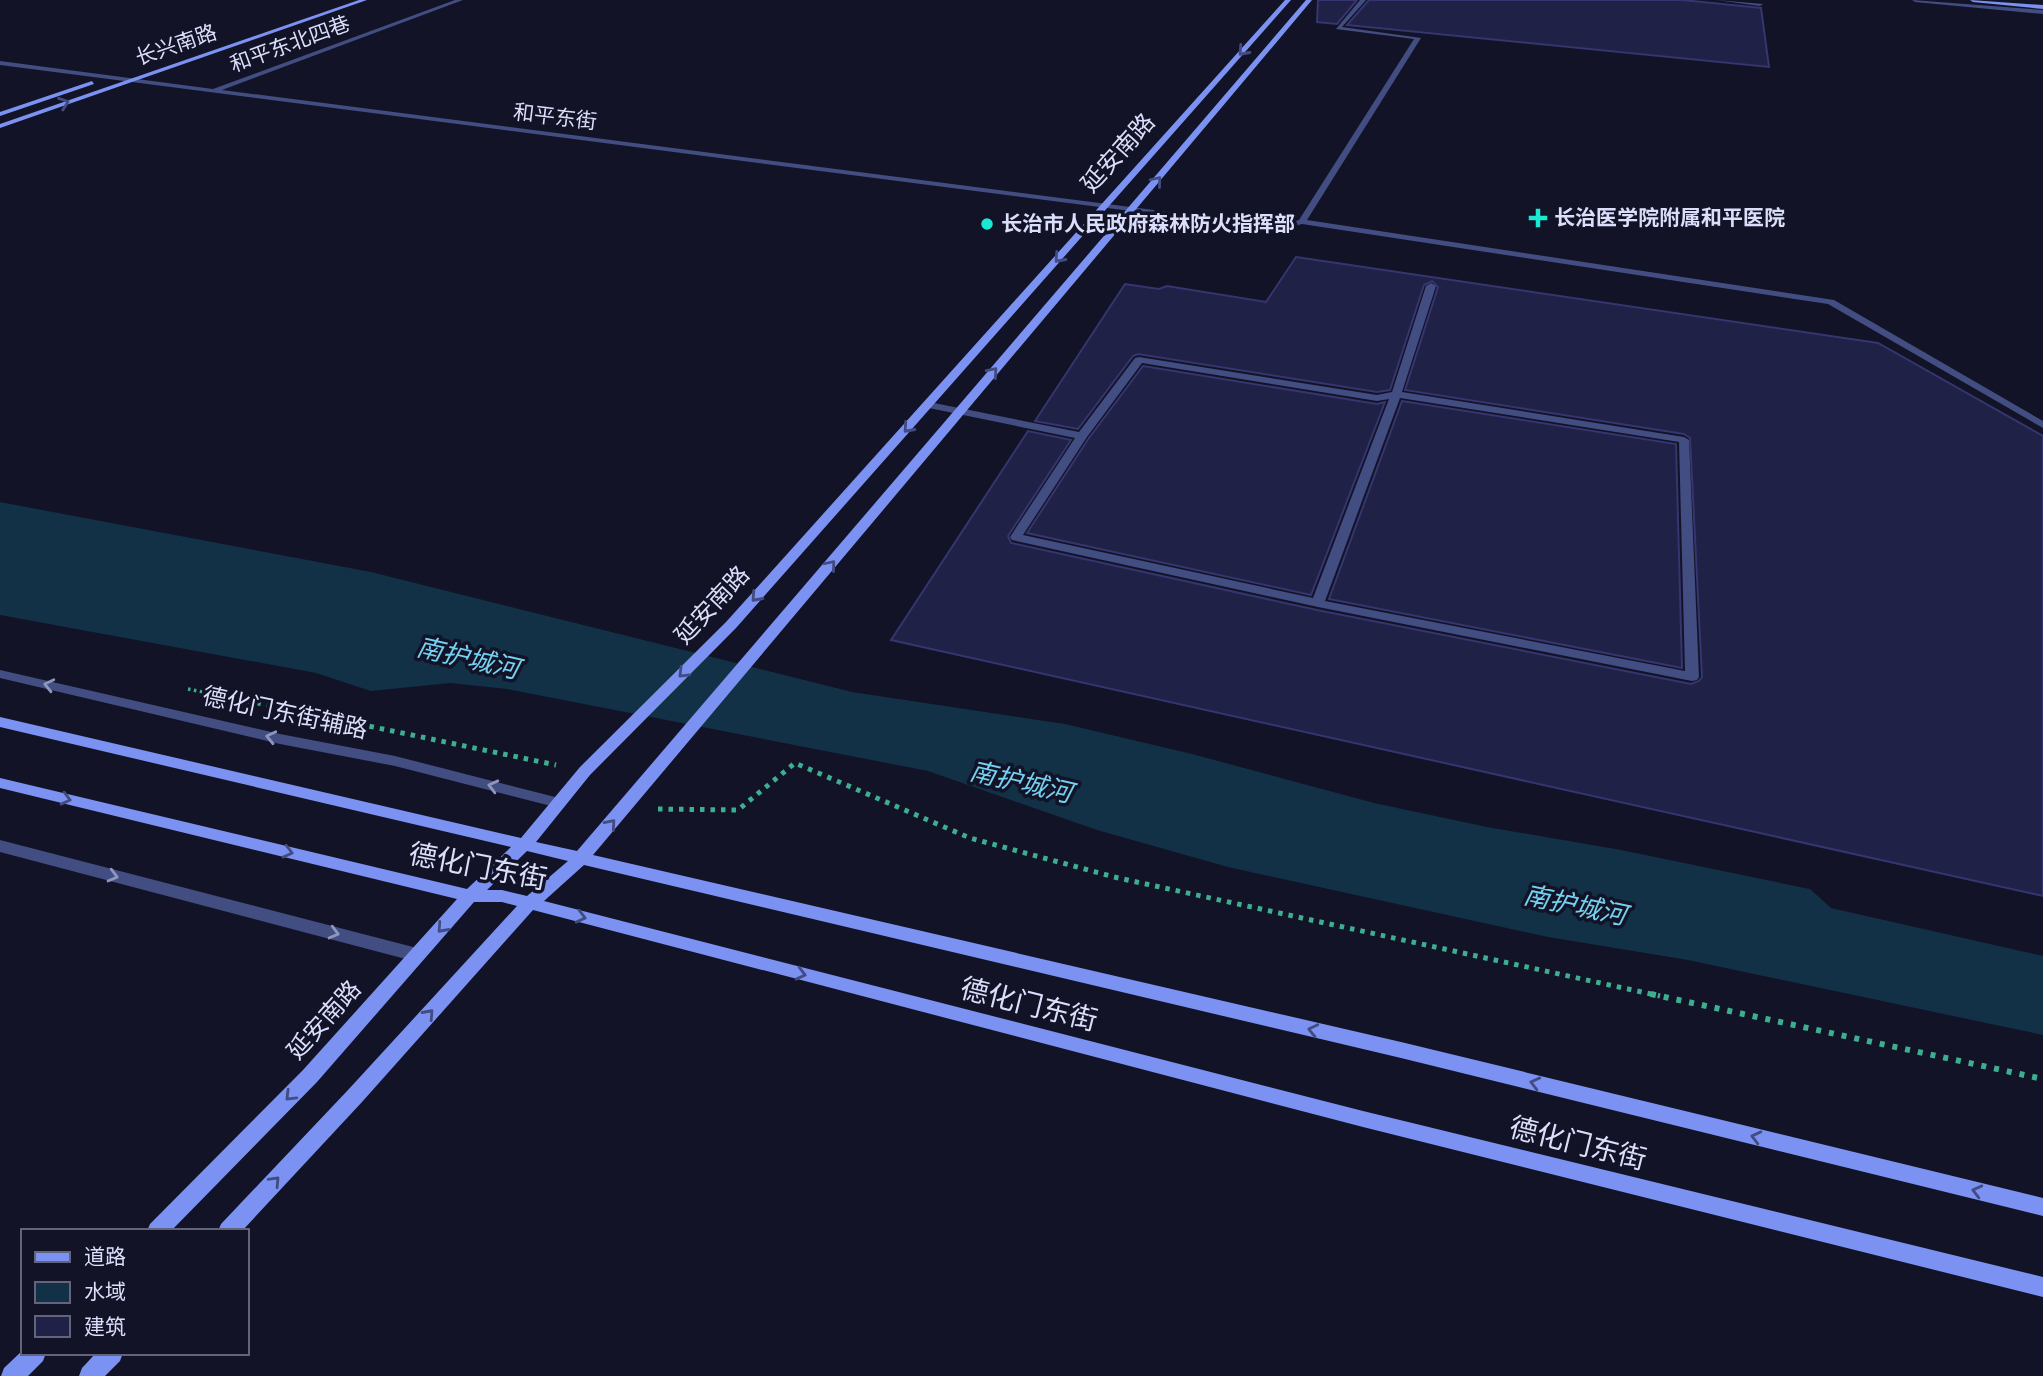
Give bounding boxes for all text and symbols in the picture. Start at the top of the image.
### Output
street label: 和平东北四巷 [226,8,354,78]
street label: 长兴南路 [131,17,220,71]
one-way arrow [1239,43,1251,56]
one-way arrow [58,97,70,111]
street label: 和平东街 [512,97,599,135]
street label: 延安南路 [1073,105,1161,199]
one-way arrow [1149,176,1161,189]
place label: 长治医学院附属和平医院 [1554,203,1785,231]
marker: 长治医学院附属和平医院 [1528,208,1548,228]
place label: 长治市人民政府森林防火指挥部 [1001,209,1295,237]
marker: 长治市人民政府森林防火指挥部 [979,216,995,232]
one-way arrow [1055,250,1067,263]
one-way arrow [985,368,997,381]
one-way arrow [904,420,916,433]
street label: 延安南路 [666,558,756,650]
one-way arrow [823,561,836,573]
one-way arrow [752,589,764,602]
water label: 南护城河 [414,628,528,687]
one-way arrow [678,665,691,678]
street label: 德化门东街辅路 [200,678,371,745]
one-way arrow [43,679,55,694]
one-way arrow [265,731,277,745]
water label: 南护城河 [967,752,1081,811]
one-way arrow [487,780,499,794]
one-way arrow [60,791,72,805]
one-way arrow [603,819,615,832]
street label: 德化门东街 [406,833,551,897]
one-way arrow [281,844,293,858]
one-way arrow [107,868,119,882]
water label: 南护城河 [1521,876,1635,933]
one-way arrow [575,909,587,923]
one-way arrow [438,919,450,932]
one-way arrow [327,925,339,939]
one-way arrow [795,966,807,980]
street label: 德化门东街 [957,968,1102,1038]
street label: 延安南路 [279,972,367,1066]
one-way arrow [421,1009,433,1022]
one-way arrow [1307,1024,1319,1038]
one-way arrow [1529,1077,1541,1091]
one-way arrow [285,1088,298,1101]
street label: 德化门东街 [1506,1107,1651,1177]
one-way arrow [1750,1131,1762,1145]
one-way arrow [266,1176,279,1189]
one-way arrow [1971,1185,1983,1199]
legend [21,1229,248,1355]
text: 道路 [84,1242,126,1270]
text: 水域 [84,1277,126,1305]
text: 建筑 [84,1312,126,1340]

